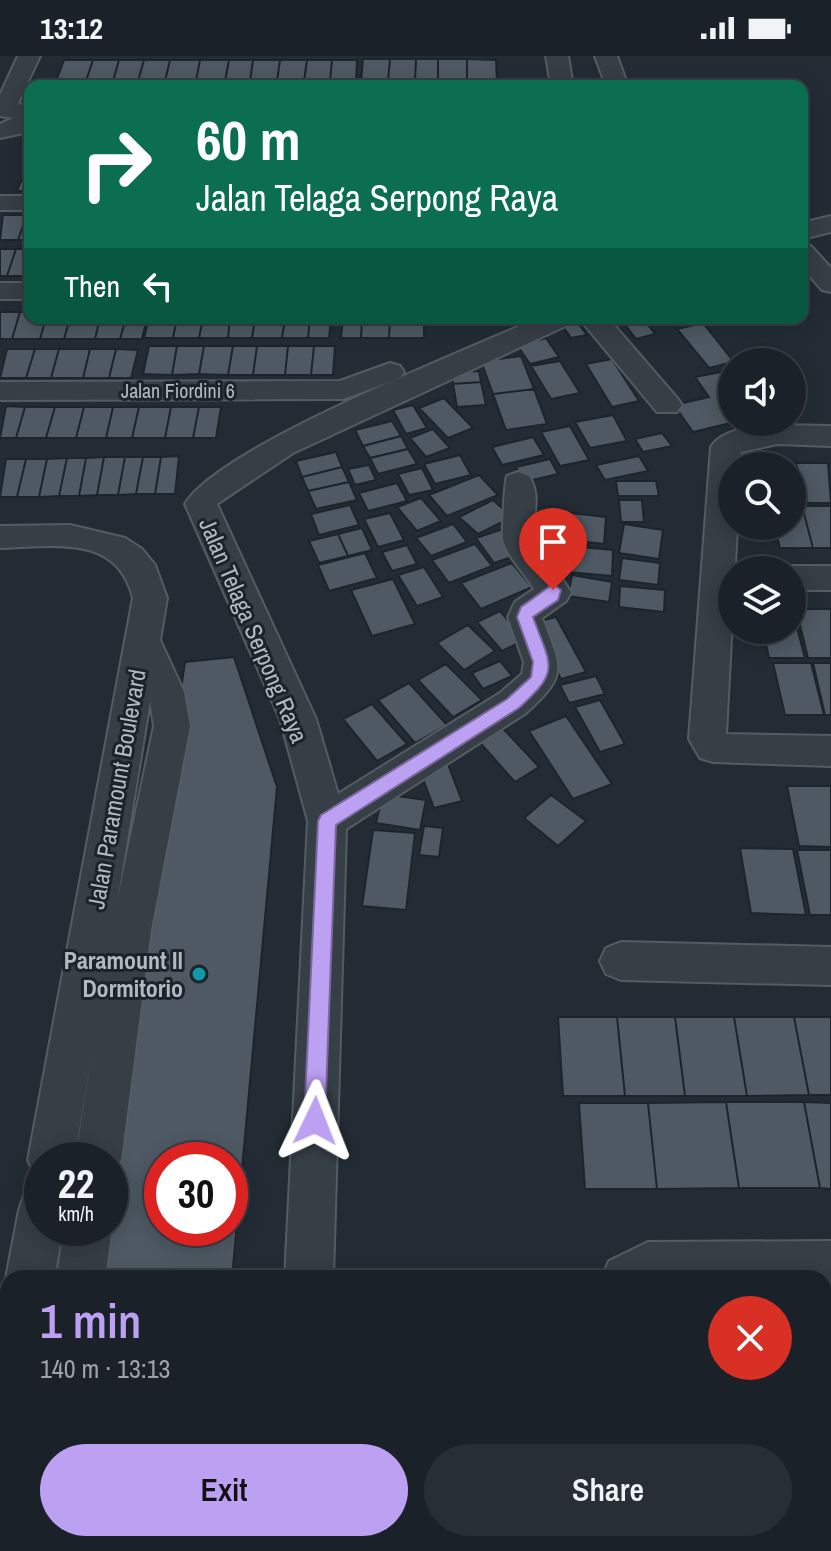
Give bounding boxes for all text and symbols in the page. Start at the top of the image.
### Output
text: 13:12 [40,8,103,48]
text: 60 m [196,102,301,177]
icon: right [64,112,168,216]
text: Jalan Telaga Serpong Raya [196,174,558,222]
icon: left [136,264,180,308]
text: Then [64,266,120,306]
map controls [718,348,806,644]
button: sound [718,348,806,436]
street label: Jalan Fiordini 6 [121,377,235,404]
button: search [718,452,806,540]
pin [519,508,587,590]
street label: Jalan Telaga Serpong Raya [192,513,316,747]
icon: arrive [531,520,575,564]
button: layers [718,556,806,644]
street label: Jalan Paramount Boulevard [79,667,153,911]
place label: Paramount Il Dormitorio [64,944,183,1004]
marker: Paramount Il Dormitorio [190,965,208,983]
position arrow [273,1079,357,1163]
speed limit sign: 30 [144,1142,248,1246]
text: 22 [58,1157,94,1210]
text: km/h [58,1200,94,1227]
text: 1 min [40,1288,141,1353]
button: close [708,1296,792,1380]
text: 140 m · 13:13 [40,1351,170,1386]
button: Exit [40,1444,408,1536]
button: Share [424,1444,792,1536]

